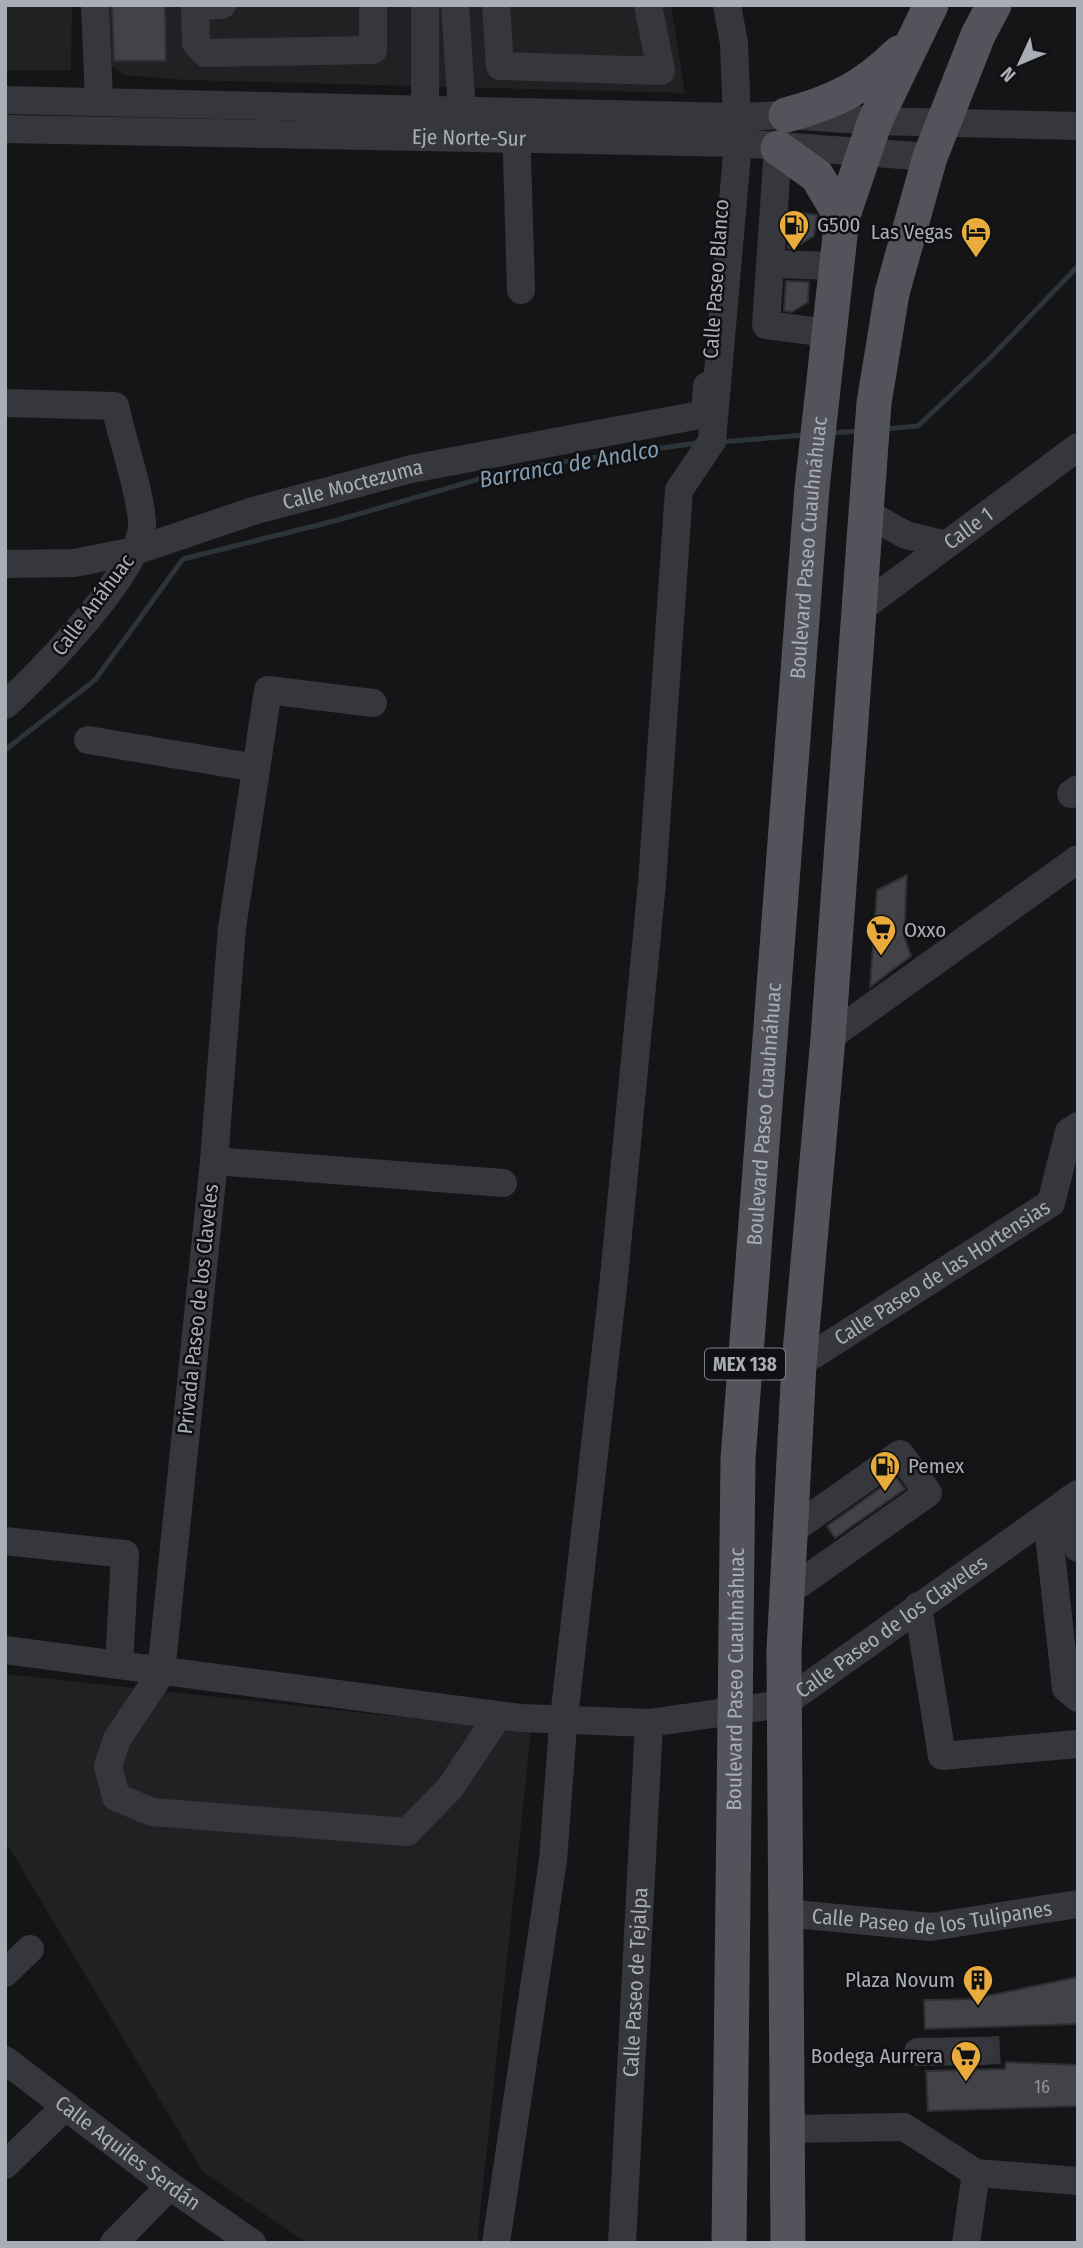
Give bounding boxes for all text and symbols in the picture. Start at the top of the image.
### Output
north arrow [985,28,1055,98]
text: N [996,62,1020,87]
street label: Eje Norte-Sur [412,124,527,152]
street label: Calle Paseo Blanco [697,198,735,360]
fuel station icon: G500 [777,208,811,252]
place label: G500 [817,212,861,238]
hotel icon: Las Vegas [959,215,993,259]
place label: Las Vegas [871,219,953,245]
street label: Boulevard Paseo Cuauhnáhuac [784,415,833,680]
water label: Barranca de Analco [477,434,661,494]
street label: Calle Moctezuma [280,454,425,516]
street label: Calle 1 [938,502,998,555]
street label: Calle Anáhuac [46,549,140,661]
supermarket icon: Oxxo [864,913,898,957]
place label: Oxxo [904,917,946,943]
street label: Boulevard Paseo Cuauhnáhuac [741,982,787,1246]
street label: Privada Paseo de los Claveles [172,1183,224,1435]
street label: Calle Paseo de las Hortensias [830,1194,1055,1351]
road number: MEX 138 [705,1348,785,1380]
fuel station icon: Pemex [868,1449,902,1493]
place label: Pemex [908,1453,965,1479]
street label: Boulevard Paseo Cuauhnáhuac [721,1547,750,1811]
street label: Calle Paseo de los Claveles [790,1550,993,1704]
street label: Calle Paseo de Tejalpa [618,1887,653,2078]
street label: Calle Paseo de los Tulipanes [811,1895,1054,1940]
building icon: Plaza Novum [961,1963,995,2007]
place label: Plaza Novum [845,1967,955,1993]
supermarket icon: Bodega Aurrera [949,2039,983,2083]
place label: Bodega Aurrera [811,2043,943,2069]
house number: 16 [1034,2076,1050,2098]
street label: Calle Aquiles Serdán [50,2090,205,2216]

